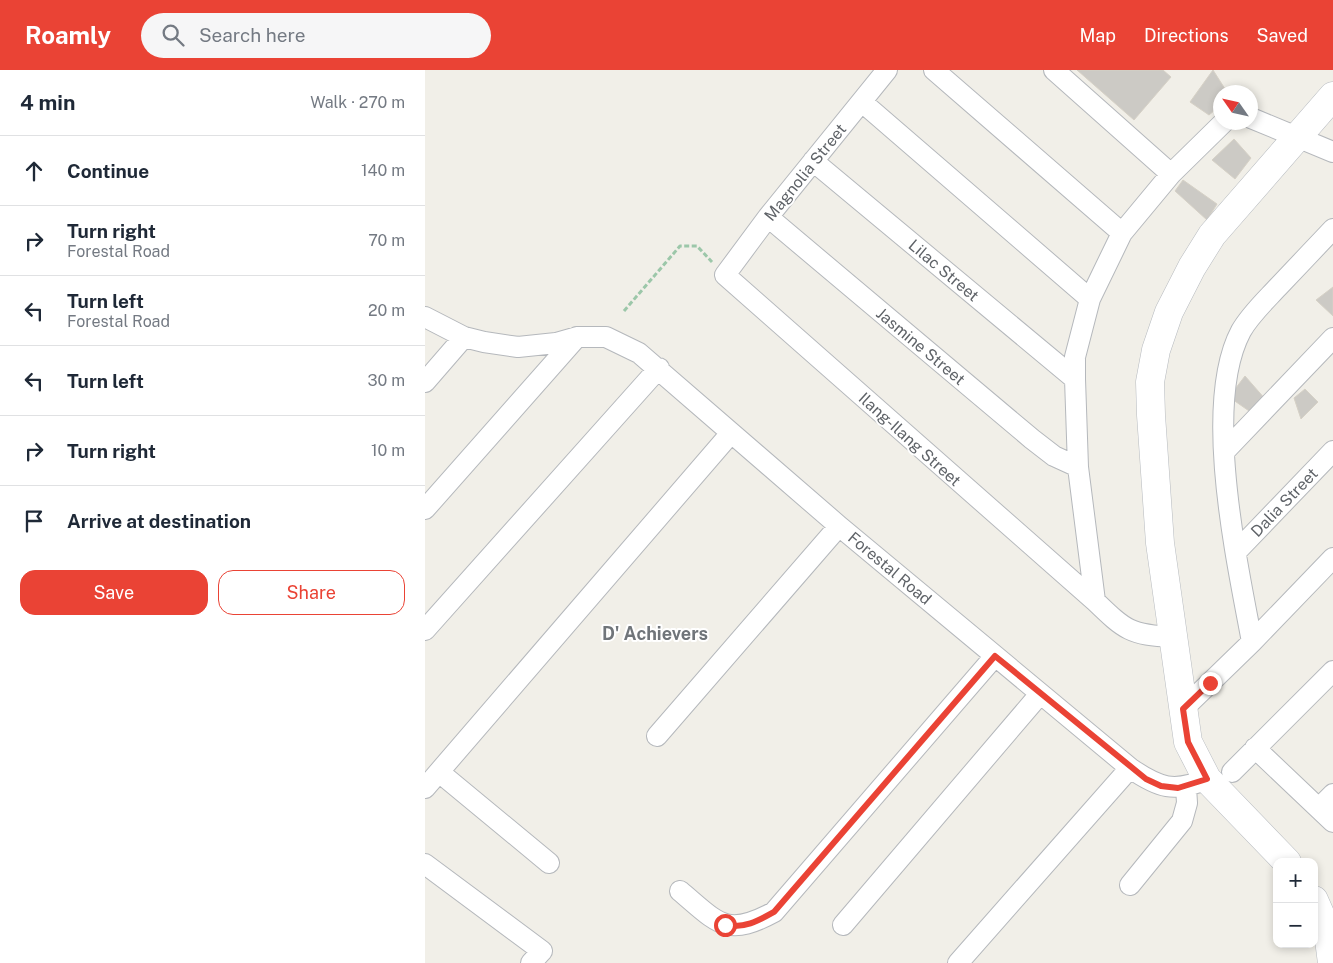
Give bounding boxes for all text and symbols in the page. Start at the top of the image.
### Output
search box [141,13,491,58]
text: Roamly [25,21,111,49]
icon: search [159,21,187,49]
text: Search here [199,24,306,46]
text: Map [1079,25,1116,46]
text: Directions [1144,25,1229,46]
text: Saved [1257,25,1308,46]
north arrow [1213,85,1258,130]
text: 4 min [20,90,75,115]
text: Walk · 270 m [310,93,405,112]
street label: Magnolia Street [760,120,850,225]
icon: ahead [20,157,48,185]
text: Continue [67,160,149,182]
text: 140 m [361,161,405,180]
text: Turn right [67,220,156,242]
icon: right [20,227,48,255]
text: 70 m [368,231,405,250]
street label: Lilac Street [905,235,983,305]
text: Forestal Road [67,242,170,261]
text: Turn left [67,290,144,312]
icon: left [20,297,48,325]
text: 20 m [368,301,405,320]
street label: Jasmine Street [873,304,969,389]
text: Forestal Road [67,312,170,331]
icon: left [20,367,48,395]
text: Turn left [67,370,144,392]
text: 30 m [368,371,405,390]
street label: Ilang-Ilang Street [855,389,965,490]
icon: right [20,437,48,465]
text: Turn right [67,440,156,462]
text: 10 m [371,441,405,460]
street label: Dalia Street [1247,464,1322,541]
icon: arrive [20,507,48,535]
text: Arrive at destination [67,510,251,532]
street label: Forestal Road [844,528,935,609]
button: Save [20,570,208,615]
button: Share [218,570,405,615]
district label: D' Achievers [602,623,708,644]
route end [1199,672,1222,695]
map controls [1273,858,1318,948]
button: + [1273,858,1318,903]
button: − [1273,903,1318,948]
route start [714,914,737,937]

